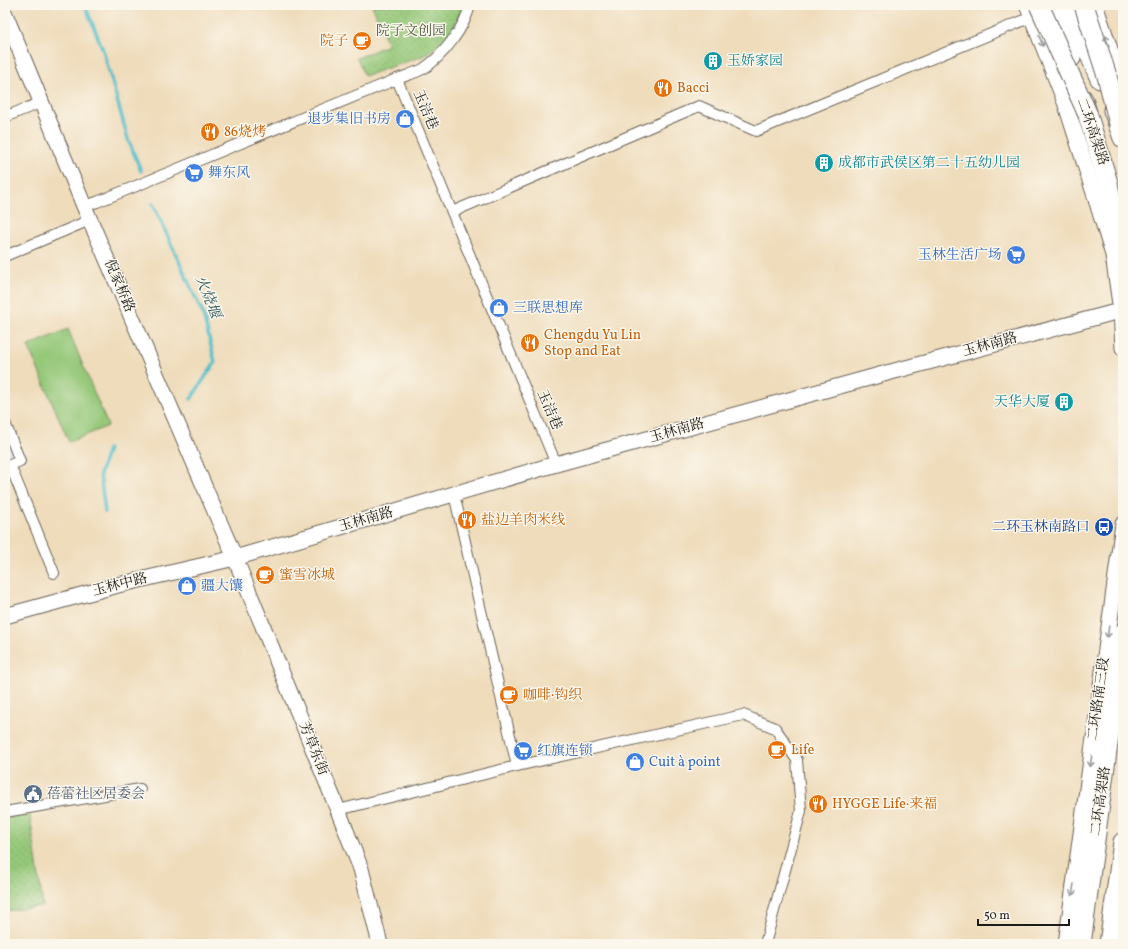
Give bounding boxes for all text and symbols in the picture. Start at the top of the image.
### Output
park label: 院子文创园 [376,22,446,41]
cafe icon: 院子 [351,30,373,52]
place label: 院子 [320,32,348,51]
one-way arrow [1038,35,1046,47]
one-way arrow [1103,35,1111,47]
building icon: 玉娇家园 [702,50,724,72]
place label: 玉娇家园 [727,52,783,71]
restaurant icon: Bacci [652,77,674,99]
place label: Bacci [677,79,709,98]
street label: 玉洁巷 [408,87,442,133]
street label: 二环高架路 [1072,96,1112,168]
shop icon: 退步集旧书房 [394,108,416,130]
place label: 退步集旧书房 [307,110,391,129]
restaurant icon: 86烧烤 [199,121,221,143]
place label: 86烧烤 [224,123,266,142]
building icon: 成都市武侯区第二十五幼儿园 [813,152,835,174]
place label: 成都市武侯区第二十五幼儿园 [838,154,1020,173]
supermarket icon: 舞东风 [183,162,205,184]
place label: 舞东风 [208,164,250,183]
supermarket icon: 玉林生活广场 [1005,244,1027,266]
place label: 玉林生活广场 [918,246,1002,265]
street label: 倪家桥路 [99,257,139,315]
water label: 火烧堰 [189,272,226,325]
shop icon: 三联思想库 [488,297,510,319]
place label: 三联思想库 [513,299,583,318]
place label: Chengdu Yu Lin Stop and Eat [544,326,641,361]
street label: 玉林南路 [960,329,1020,361]
restaurant icon: Chengdu Yu Lin Stop and Eat [519,332,541,354]
street label: 玉洁巷 [532,387,566,433]
building icon: 天华大厦 [1053,391,1075,413]
place label: 天华大厦 [994,393,1050,412]
street label: 玉林南路 [647,414,707,448]
street label: 玉林南路 [336,503,396,537]
restaurant icon: 盐边羊肉米线 [456,509,478,531]
place label: 盐边羊肉米线 [481,511,565,530]
bus stop icon: 二环玉林南路口 [1093,516,1115,538]
place label: 二环玉林南路口 [992,518,1090,537]
cafe icon: 蜜雪冰城 [254,564,276,586]
place label: 蜜雪冰城 [279,566,335,585]
street label: 玉林中路 [91,569,149,601]
shop icon: 疆大馕 [176,575,198,597]
place label: 疆大馕 [201,577,243,596]
one-way arrow [1104,625,1112,638]
street label: 二环路南三段 [1084,656,1114,742]
cafe icon: 咖啡·钩织 [498,684,520,706]
place label: 咖啡·钩织 [523,686,582,705]
street label: 芳草东街 [294,719,332,779]
cafe icon: Life [766,739,788,761]
supermarket icon: 红旗连锁 [512,740,534,762]
place label: Life [791,741,815,760]
place label: 红旗连锁 [537,742,593,761]
shop icon: Cuit à point [624,751,646,773]
place label: Cuit à point [649,753,721,772]
one-way arrow [1087,754,1095,767]
street label: 二环高架路 [1087,765,1115,837]
public building icon: 蓓蕾社区居委会 [22,783,44,805]
place label: 蓓蕾社区居委会 [47,785,145,804]
restaurant icon: HYGGE Life·来福 [807,793,829,815]
place label: HYGGE Life·来福 [832,795,937,814]
one-way arrow [1069,883,1077,896]
scale bar [978,901,1069,927]
text: 50 m [984,908,1010,924]

